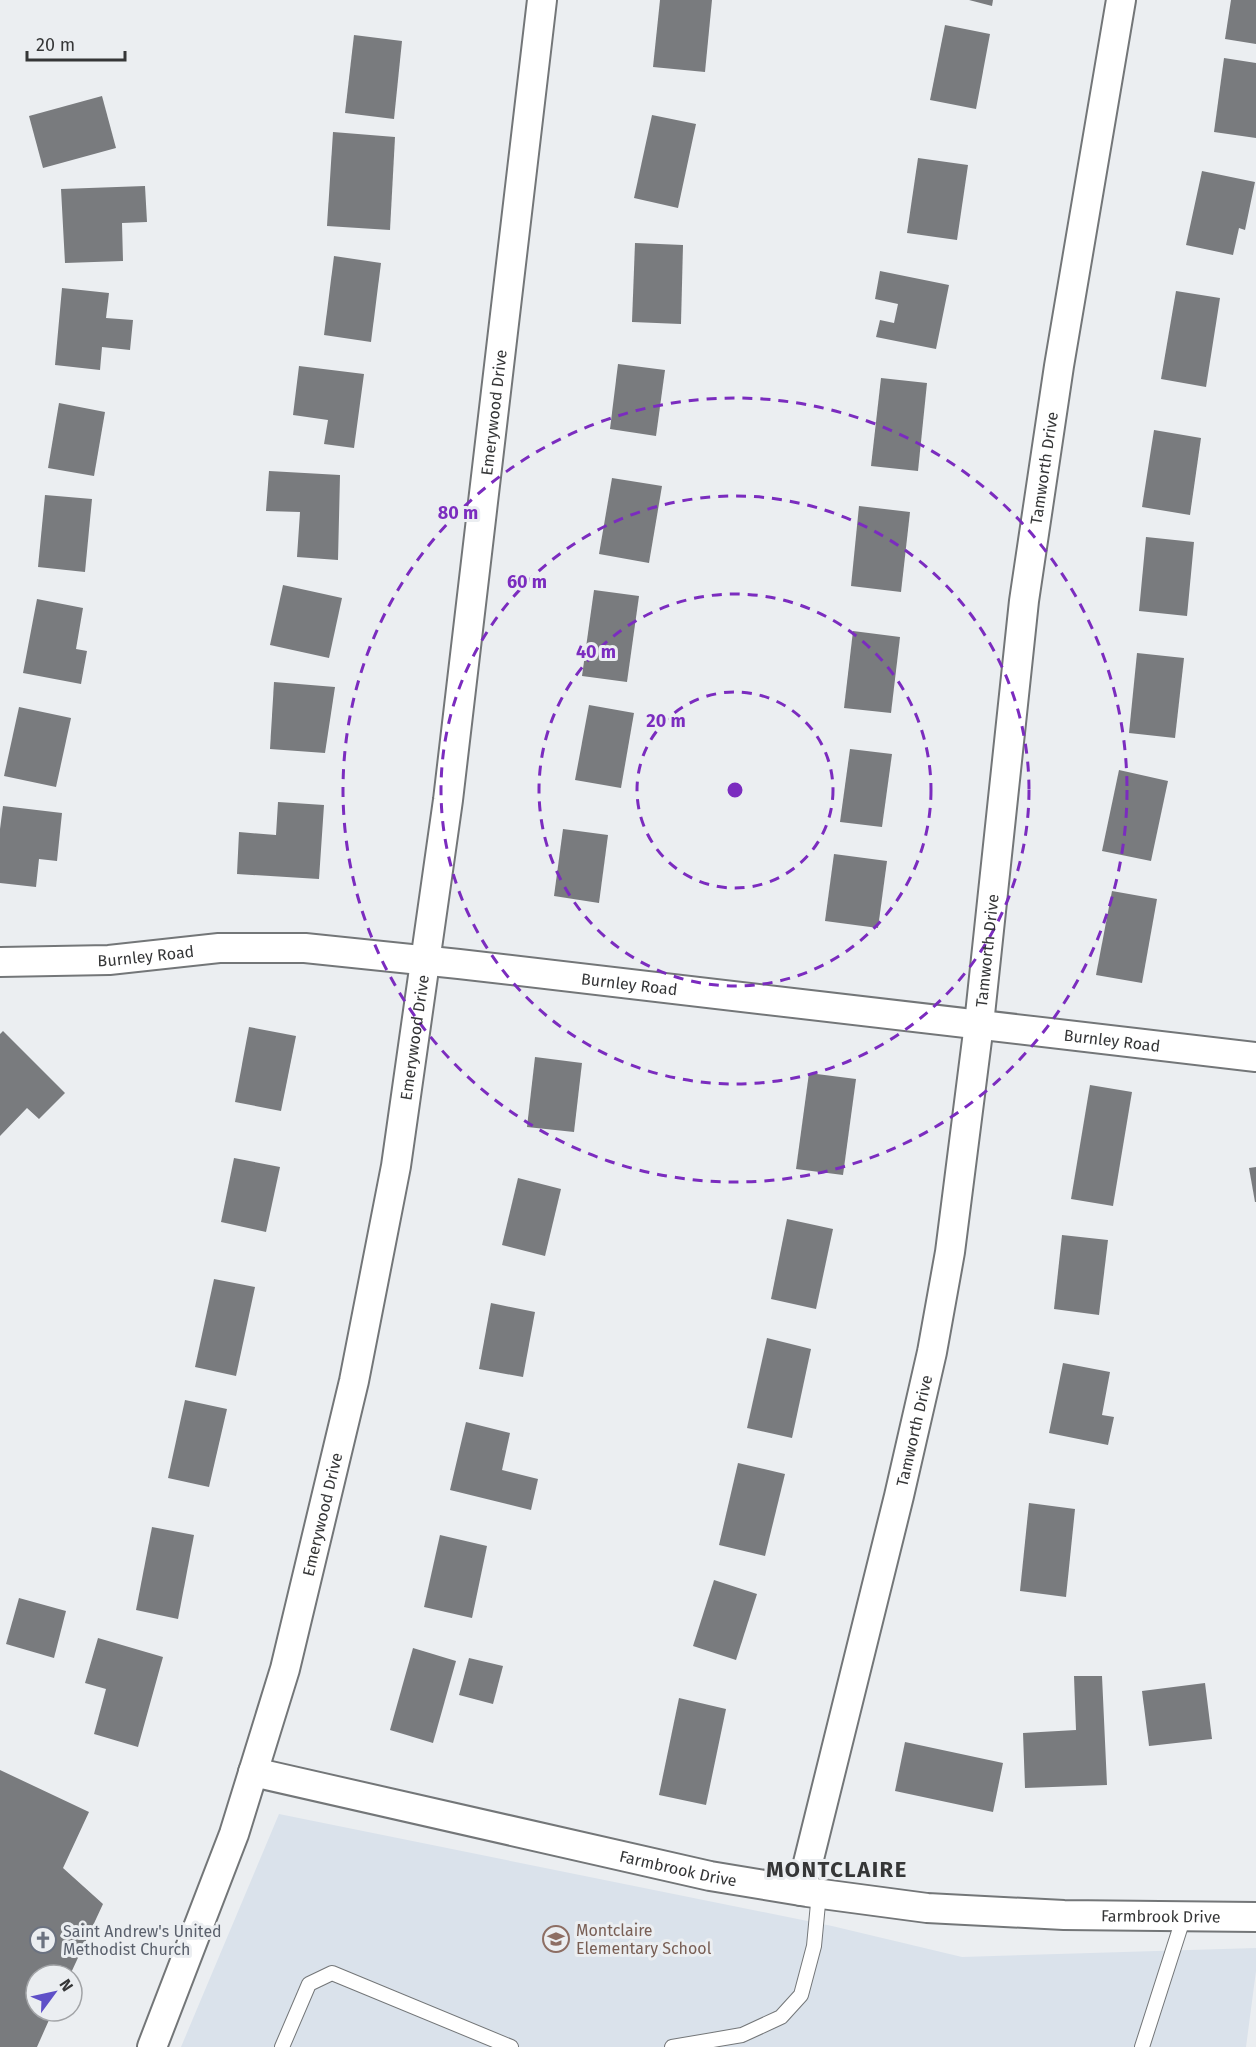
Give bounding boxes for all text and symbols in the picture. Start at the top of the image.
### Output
scale bar [27,24,124,62]
text: 20 m [36,34,75,56]
street label: Emerywood Drive [477,349,510,476]
street label: Tamworth Drive [1026,410,1062,526]
text: 80 m [438,502,478,524]
text: 60 m [507,571,547,593]
text: 40 m [576,641,616,663]
text: 20 m [646,710,686,732]
centre of rings [725,780,745,800]
street label: Tamworth Drive [971,893,1002,1008]
street label: Burnley Road [97,941,195,970]
street label: Burnley Road [580,969,679,999]
street label: Emerywood Drive [396,973,433,1101]
street label: Burnley Road [1063,1025,1161,1055]
street label: Tamworth Drive [892,1373,936,1488]
street label: Emerywood Drive [298,1451,346,1578]
street label: Farmbrook Drive [618,1846,738,1890]
district label: MONTCLAIRE [766,1856,908,1883]
street label: Farmbrook Drive [1101,1906,1221,1926]
place label: Montclaire Elementary School [576,1921,712,1958]
place label: Saint Andrew's United Methodist Church [63,1922,222,1959]
school or university icon: Montclaire Elementary School [541,1924,571,1954]
church icon: Saint Andrew's United Methodist Church [28,1925,58,1955]
north arrow [24,1963,84,2023]
text: N [55,1975,77,1995]

